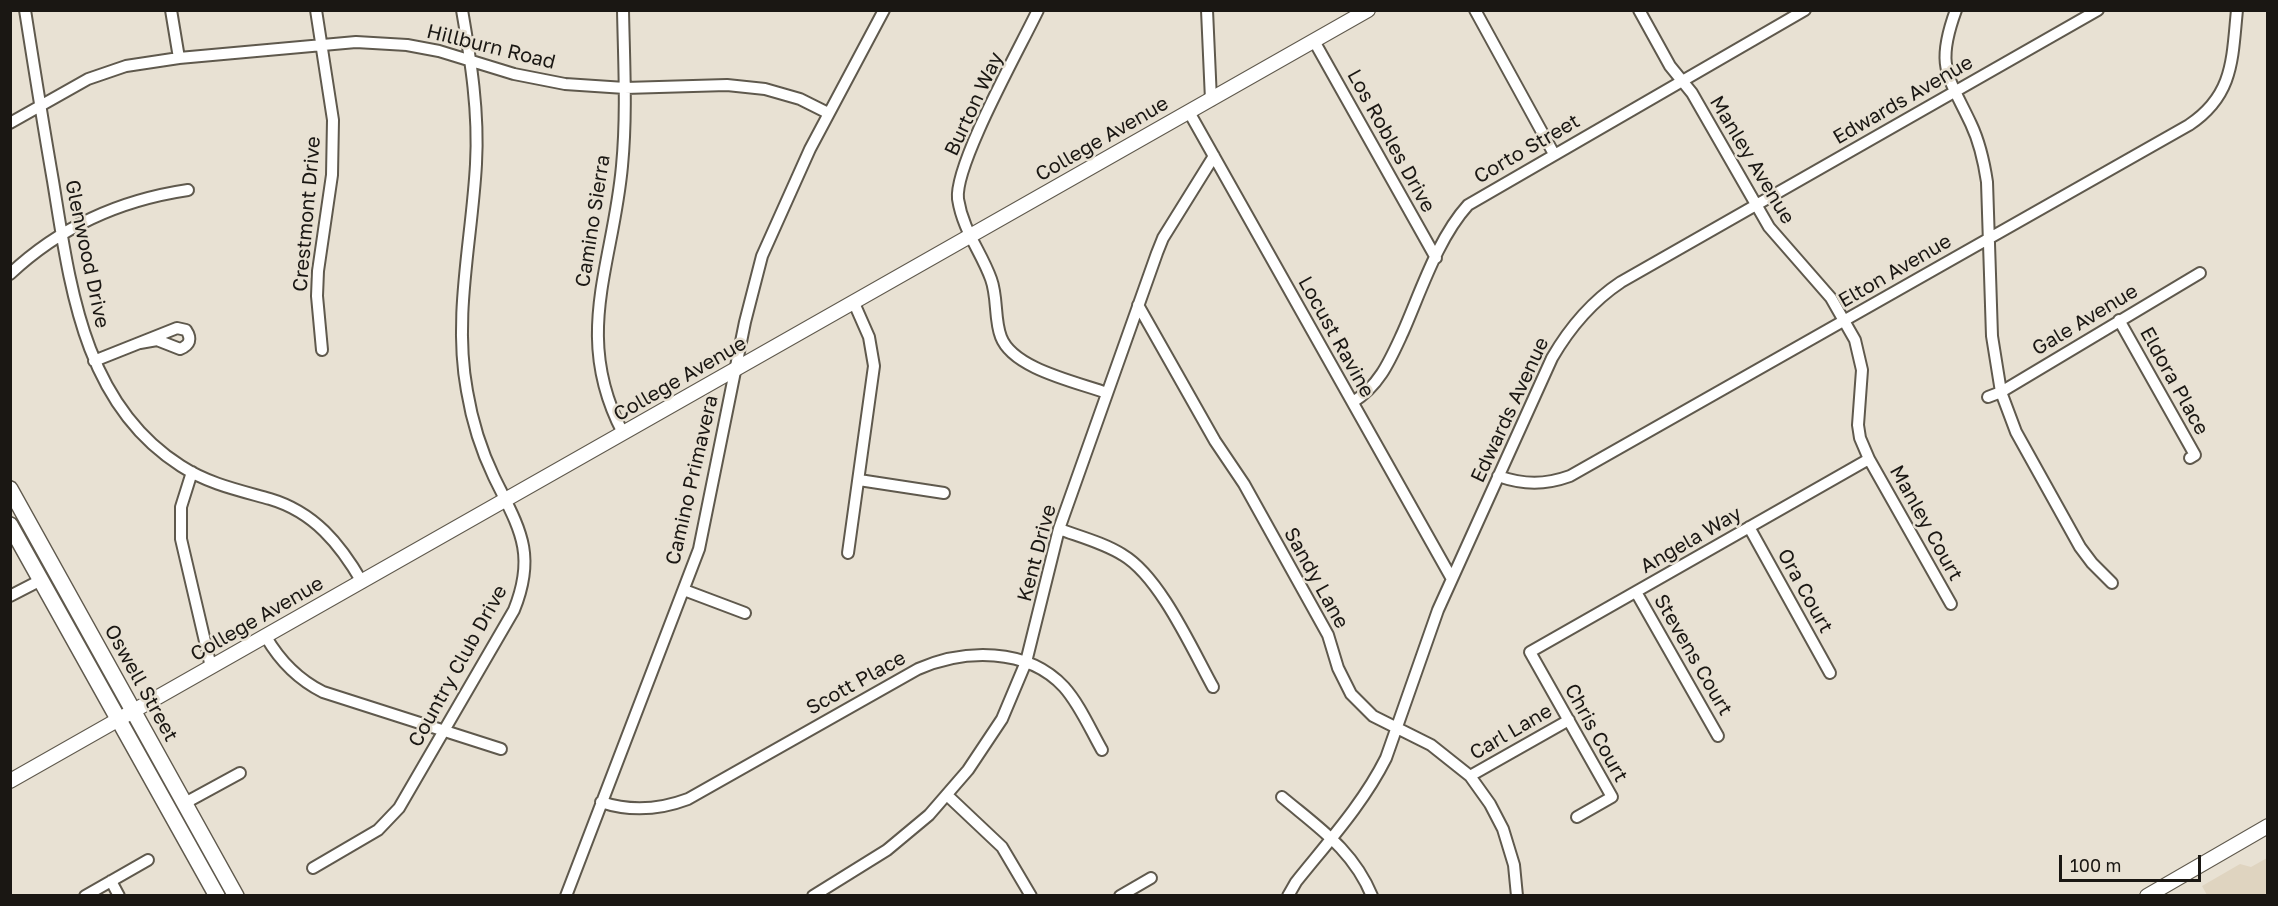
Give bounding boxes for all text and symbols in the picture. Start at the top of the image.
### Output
street label: Hillburn Road [424,19,558,75]
street label: Burton Way [940,48,1008,160]
street label: Edwards Avenue [1829,50,1977,150]
street label: Los Robles Drive [1342,65,1440,217]
street label: College Avenue [1031,91,1173,187]
street label: Manley Avenue [1704,92,1800,228]
street label: Corto Street [1470,109,1584,189]
street label: Crestmont Drive [288,135,326,293]
street label: Camino Sierra [571,153,615,289]
street label: Glenwood Drive [60,178,114,330]
street label: Elton Avenue [1834,229,1956,313]
street label: Locust Ravine [1293,272,1379,402]
street label: Gale Avenue [2028,279,2142,361]
street label: Eldora Place [2134,323,2214,439]
street label: College Avenue [609,331,751,427]
street label: Edwards Avenue [1466,334,1554,486]
street label: Camino Primavera [661,393,723,567]
street label: Manley Court [1884,461,1968,585]
street label: Angela Way [1636,501,1746,579]
street label: Kent Drive [1013,502,1061,604]
street label: Sandy Lane [1278,523,1354,633]
street label: Ora Court [1772,545,1838,637]
street label: College Avenue [186,571,328,667]
street label: Country Club Drive [404,581,512,751]
street label: Stevens Court [1649,590,1737,720]
street label: Oswell Street [99,620,183,746]
street label: Scott Place [802,646,910,720]
street label: Chris Court [1559,680,1633,786]
street label: Carl Lane [1466,699,1556,765]
scale bar [2062,843,2204,881]
text: 100 m [2070,854,2121,876]

